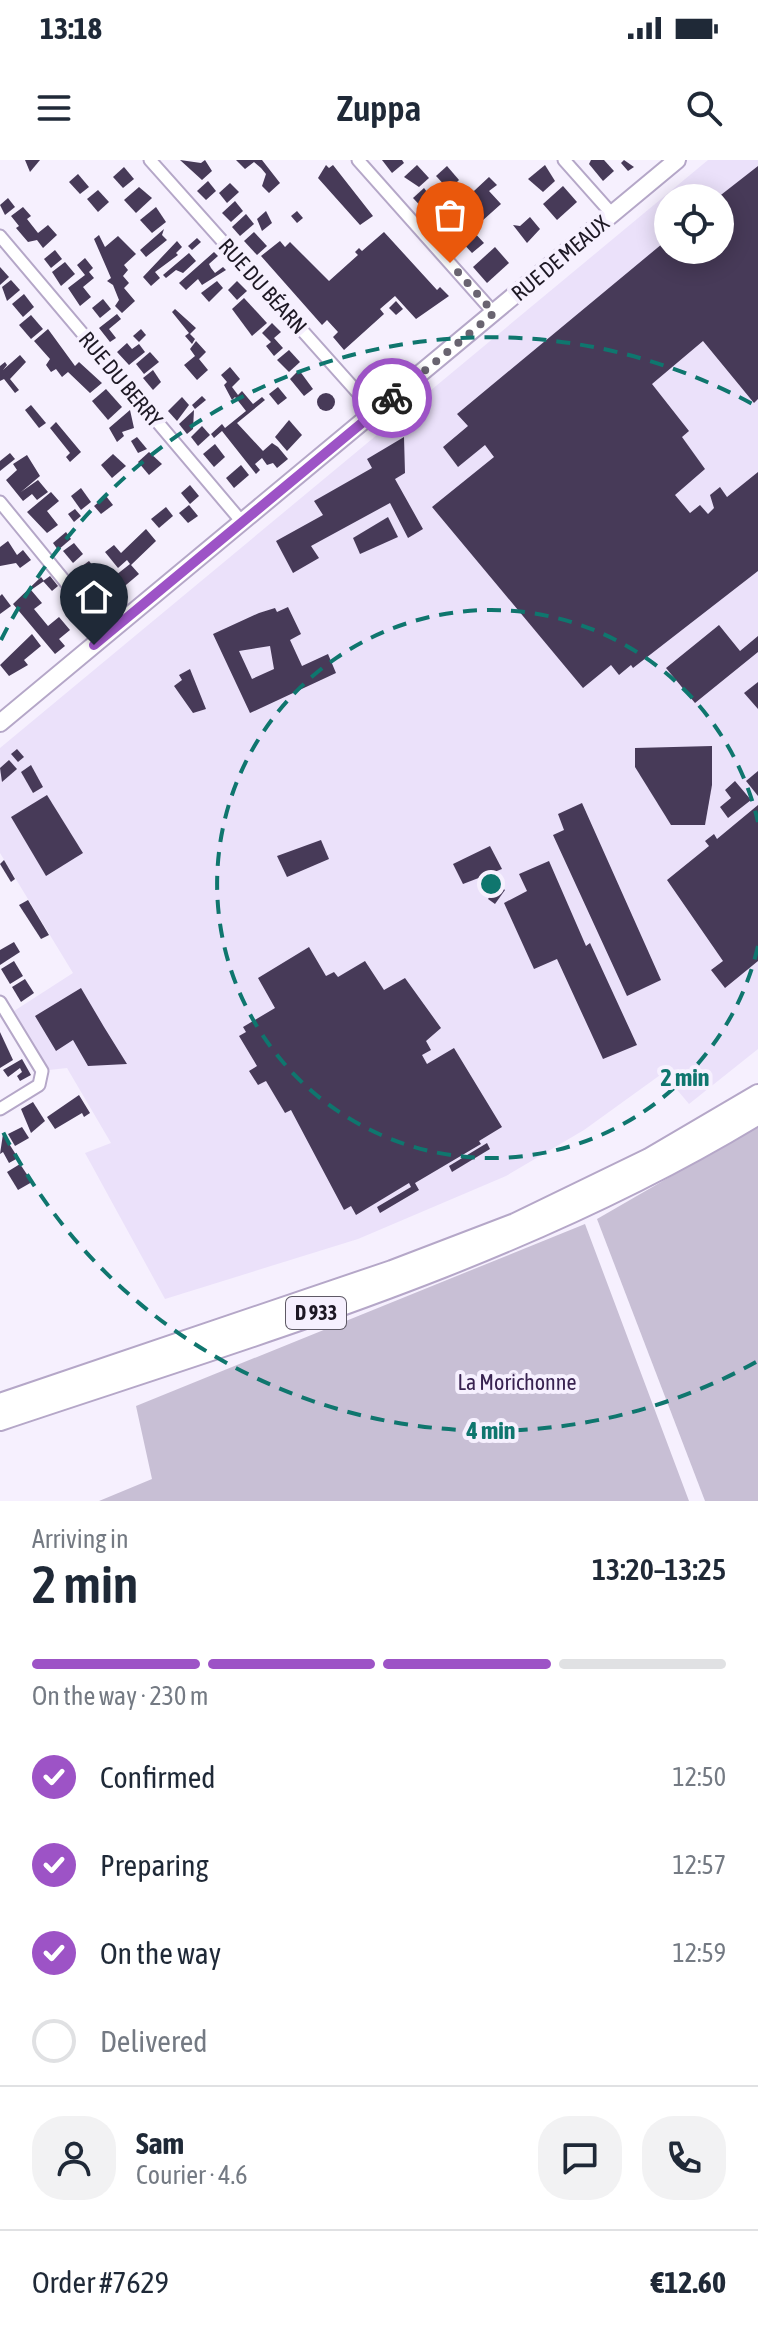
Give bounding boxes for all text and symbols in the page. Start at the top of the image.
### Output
text: 13:18 [40,11,102,45]
icon: menu [32,86,76,130]
icon: search [682,86,726,130]
text: Zuppa [337,87,421,129]
pin [416,181,484,263]
map controls [654,184,734,264]
button: locate [654,184,734,264]
icon: bag [428,193,472,237]
street label: RUE DE MEAUX [506,210,614,306]
street label: RUE DU BÉARN [213,233,313,339]
street label: RUE DU BERRY [74,326,168,432]
courier [352,358,432,438]
icon: bike [370,376,414,420]
pin [60,563,128,645]
icon: home [72,575,116,619]
centre of rings [477,870,505,898]
text: 2 min [660,1064,710,1091]
road number: D 933 [286,1297,346,1329]
park label: La Morichonne [458,1369,576,1395]
text: 4 min [465,1417,516,1444]
text: Arriving in [32,1524,129,1554]
text: 13:20–13:25 [592,1552,726,1586]
text: 2 min [32,1554,138,1614]
text: On the way · 230 m [32,1681,209,1711]
icon: check [32,1755,76,1799]
text: Confirmed [100,1760,215,1794]
text: 12:50 [672,1762,726,1792]
icon: check [32,1843,76,1887]
text: Preparing [100,1848,209,1882]
text: 12:57 [672,1850,726,1880]
icon: check [32,1931,76,1975]
text: On the way [100,1936,221,1970]
text: 12:59 [672,1938,726,1968]
text: Delivered [100,2024,208,2058]
button: person [32,2116,116,2200]
button: chat [538,2116,622,2200]
button: phone [642,2116,726,2200]
text: Sam [136,2126,184,2160]
text: Courier · 4.6 [136,2160,247,2190]
text: Order #7629 [32,2265,169,2299]
text: €12.60 [651,2265,726,2299]

